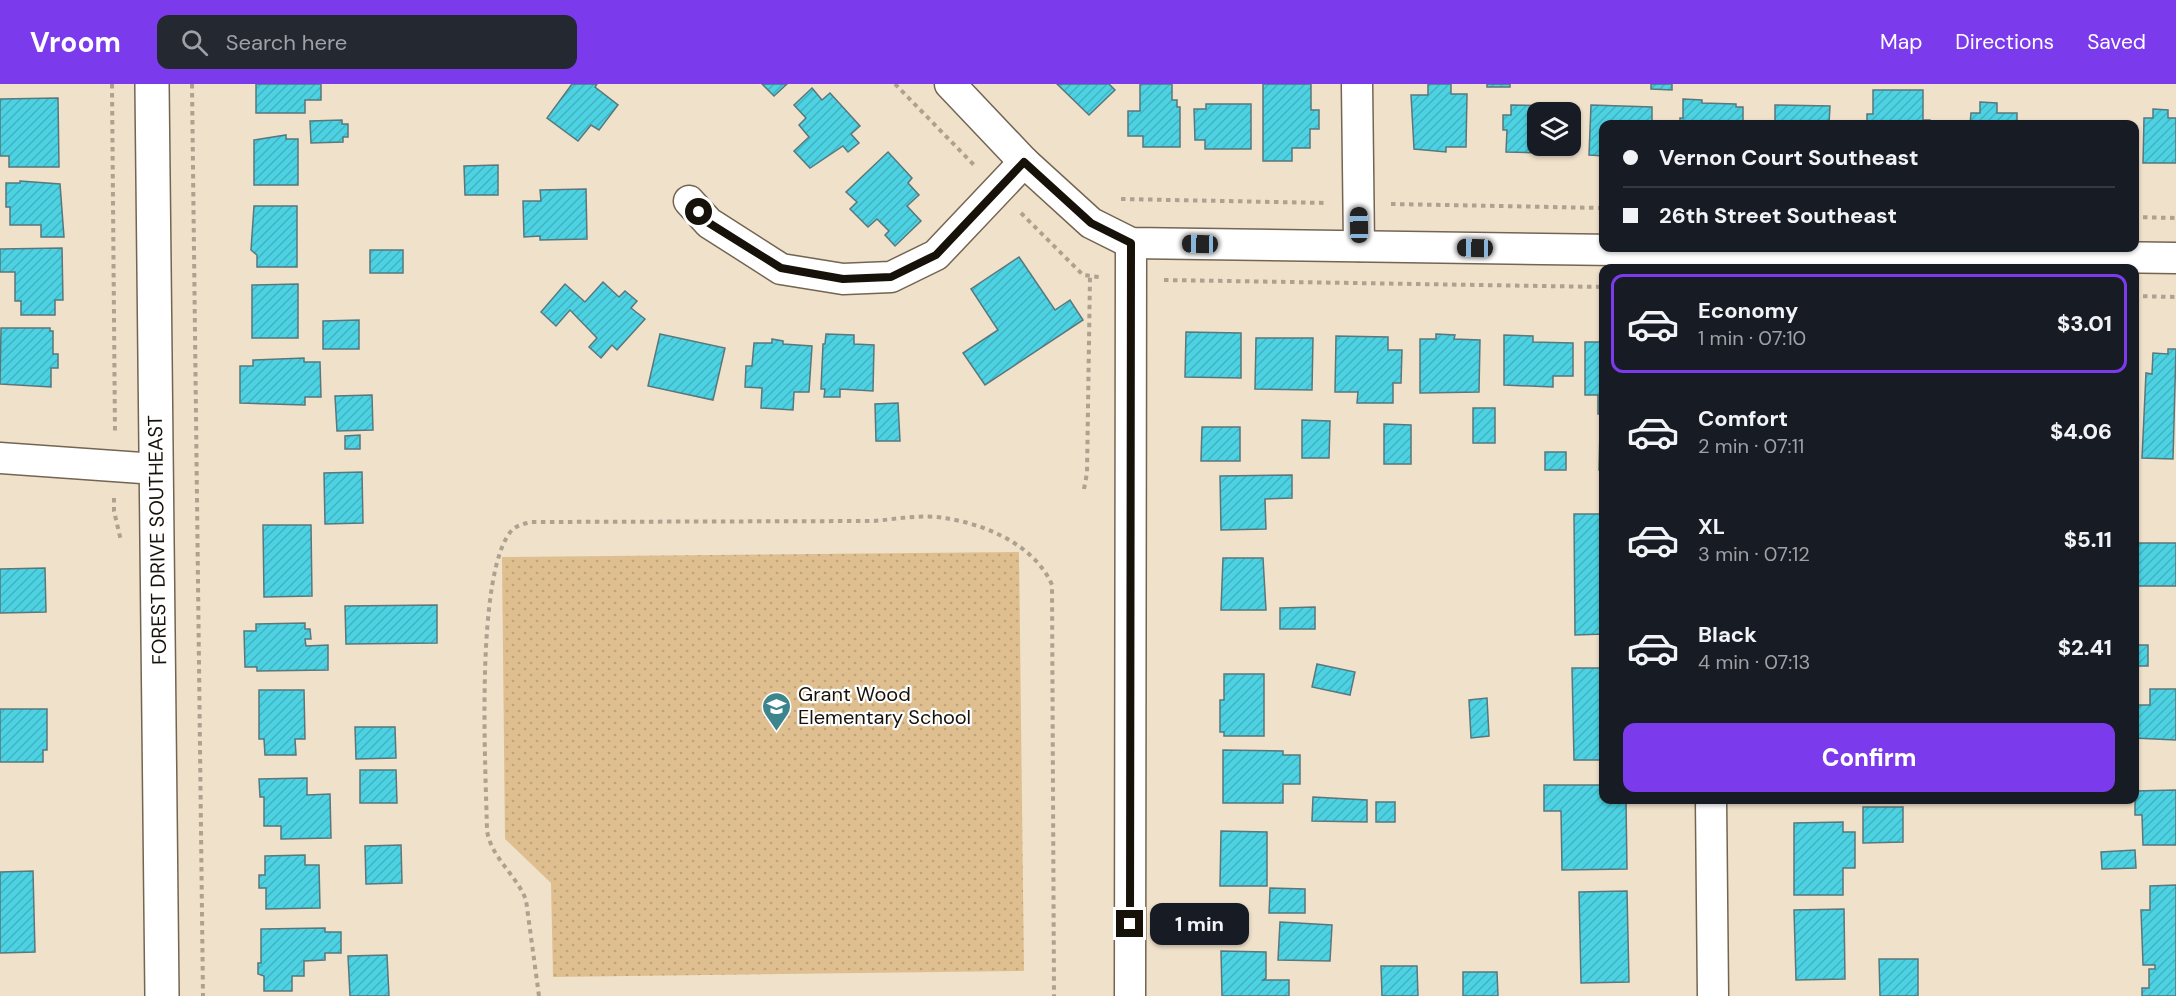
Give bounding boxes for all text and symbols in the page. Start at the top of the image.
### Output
search box [157,15,577,69]
text: Vroom [30,24,121,61]
icon: search [178,26,211,59]
text: Search here [226,28,347,57]
text: Map [1880,28,1922,56]
text: Directions [1955,28,2054,56]
text: Saved [2087,28,2146,56]
map controls [1527,102,1581,156]
button: layers [1527,102,1581,156]
text: Vernon Court Southeast [1659,143,1919,172]
route start [685,198,712,225]
text: 26th Street Southeast [1659,201,1897,230]
car [1350,207,1368,243]
car [1182,235,1218,253]
car [1457,239,1493,257]
text: Economy [1698,296,1798,325]
icon: car [1626,297,1680,351]
text: $3.01 [2057,309,2112,338]
text: 1 min · 07:10 [1698,325,1806,351]
text: Comfort [1698,404,1788,433]
icon: car [1626,405,1680,459]
street label: FOREST DRIVE SOUTHEAST [142,415,172,665]
text: $4.06 [2050,417,2112,446]
text: 2 min · 07:11 [1698,433,1804,459]
text: XL [1698,512,1725,541]
icon: car [1626,513,1680,567]
text: $5.11 [2064,525,2112,554]
text: 3 min · 07:12 [1698,541,1810,567]
text: Black [1698,620,1757,649]
icon: car [1626,621,1680,675]
text: $2.41 [2058,633,2112,662]
text: 4 min · 07:13 [1698,649,1810,675]
place label: Grant Wood Elementary School [798,681,971,730]
school or university icon: Grant Wood Elementary School [761,690,793,732]
button: Confirm [1623,723,2115,792]
callout: 1 min [1151,903,1250,945]
route end [1116,910,1143,937]
text: 1 min [1175,911,1224,937]

